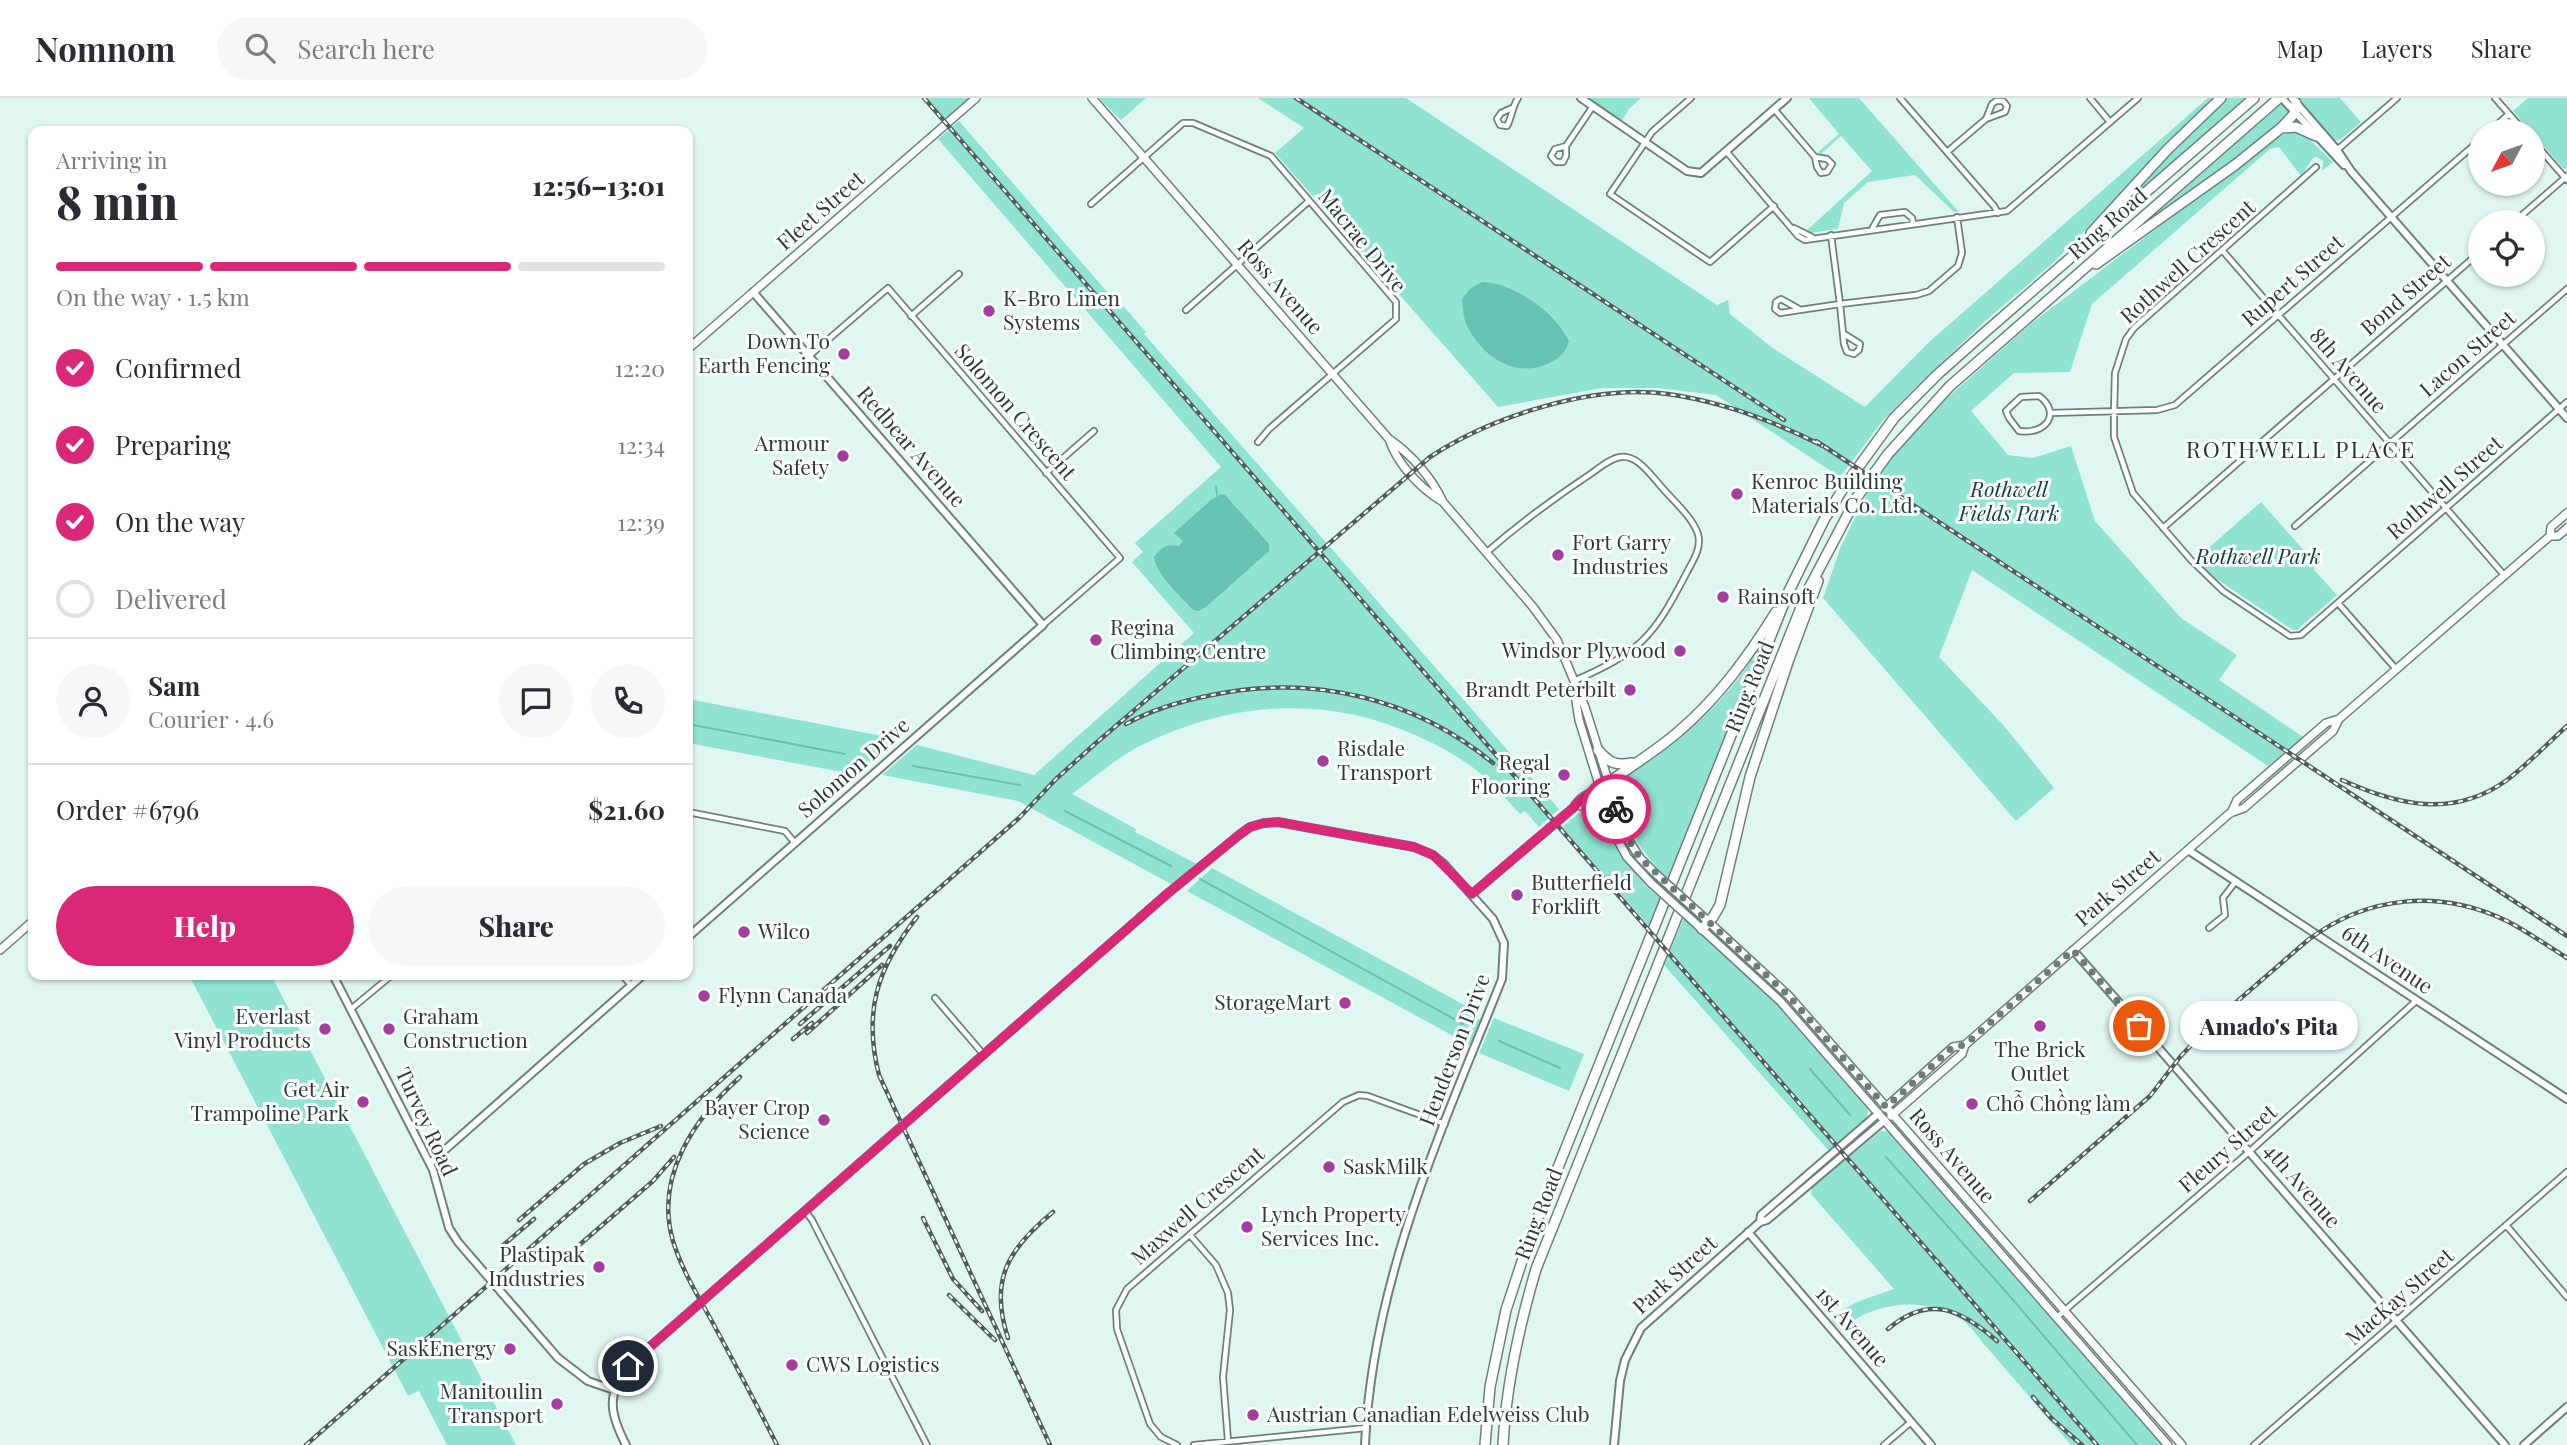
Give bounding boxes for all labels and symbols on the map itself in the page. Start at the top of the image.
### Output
north arrow [2468,119,2544,196]
street label: Fleet Street [770,163,870,255]
street label: Ring Road [2061,180,2152,265]
street label: Macrae Drive [1313,182,1414,297]
street label: Rothwell Crescent [2113,192,2261,329]
street label: Rupert Street [2235,227,2349,332]
street label: Ross Avenue [1232,232,1331,339]
street label: Bond Street [2354,246,2456,340]
place label: K-Bro Linen Systems [1003,283,1121,335]
marker: K-Bro Linen Systems [981,303,997,319]
street label: Lacon Street [2413,303,2521,402]
street label: 8th Avenue [2305,321,2394,418]
place label: Down To Earth Fencing [698,326,830,378]
street label: Solomon Crescent [950,337,1084,485]
marker: Down To Earth Fencing [836,346,852,362]
street label: Redbear Avenue [852,379,973,512]
place label: Armour Safety [754,428,830,480]
street label: Rothwell Street [2380,428,2508,545]
district label: ROTHWELL PLACE [2186,433,2416,464]
marker: Armour Safety [835,448,851,464]
place label: Kenroc Building Materials Co. Ltd. [1751,466,1918,518]
park label: Rothwell Fields Park [1958,474,2060,526]
marker: Kenroc Building Materials Co. Ltd. [1729,486,1745,502]
place label: Fort Garry Industries [1572,527,1671,579]
park label: Rothwell Park [2195,541,2321,569]
marker: Fort Garry Industries [1550,547,1566,563]
place label: Rainsoft [1737,581,1816,609]
marker: Rainsoft [1715,589,1731,605]
place label: Regina Climbing Centre [1110,612,1266,664]
marker: Regina Climbing Centre [1088,632,1104,648]
place label: Windsor Plywood [1501,635,1666,663]
street label: Ring Road [1717,636,1779,736]
marker: Windsor Plywood [1672,643,1688,659]
place label: Brandt Peterbilt [1465,674,1617,702]
marker: Brandt Peterbilt [1622,682,1638,698]
street label: Solomon Drive [791,710,914,823]
place label: Risdale Transport [1337,733,1433,785]
place label: Regal Flooring [1470,747,1550,799]
marker: Risdale Transport [1315,753,1331,769]
marker: Regal Flooring [1556,767,1572,783]
courier [1581,774,1651,844]
street label: Park Street [2068,841,2166,931]
place label: Butterfield Forklift [1531,867,1632,919]
marker: Butterfield Forklift [1509,887,1525,903]
place label: Wilco [757,916,810,944]
street label: 6th Avenue [2337,918,2439,999]
marker: Wilco [736,924,752,940]
street label: Henderson Drive [1411,969,1495,1129]
place label: Flynn Canada [718,980,848,1008]
place label: StorageMart [1214,987,1332,1015]
marker: Flynn Canada [696,988,712,1004]
marker: StorageMart [1337,995,1353,1011]
pin [2109,996,2169,1056]
place label: Everlast Vinyl Products [173,1001,312,1053]
place label: Graham Construction [403,1001,528,1053]
callout: Amado's Pita [2181,1002,2360,1051]
marker: The Brick Outlet [2032,1018,2048,1034]
marker: Everlast Vinyl Products [317,1021,333,1037]
marker: Graham Construction [381,1021,397,1037]
place label: The Brick Outlet [1994,1034,2086,1086]
street label: Turvey Road [390,1062,465,1180]
place label: Get Air Trampoline Park [190,1074,350,1126]
place label: Chỗ Chồng làm [1986,1088,2131,1116]
place label: Bayer Crop Science [704,1092,810,1144]
marker: Get Air Trampoline Park [355,1094,371,1110]
marker: Chỗ Chồng làm [1964,1096,1980,1112]
street label: Fleury Street [2172,1097,2282,1198]
street label: Ross Avenue [1904,1101,2003,1208]
marker: Bayer Crop Science [816,1112,832,1128]
street label: 4th Avenue [2259,1136,2348,1233]
street label: Maxwell Crescent [1124,1139,1270,1270]
place label: SaskMilk [1343,1151,1428,1179]
marker: SaskMilk [1321,1159,1337,1175]
street label: Ring Road [1507,1163,1567,1263]
place label: Lynch Property Services Inc. [1261,1199,1406,1251]
marker: Lynch Property Services Inc. [1239,1219,1255,1235]
street label: Park Street [1625,1228,1722,1319]
place label: Plastipak Industries [489,1239,585,1291]
street label: MacKay Street [2339,1240,2459,1350]
marker: Plastipak Industries [591,1259,607,1275]
street label: 1st Avenue [1811,1279,1896,1372]
place label: SaskEnergy [387,1333,496,1361]
pin [598,1336,658,1396]
marker: SaskEnergy [502,1341,518,1357]
place label: CWS Logistics [806,1349,940,1377]
marker: CWS Logistics [784,1357,800,1373]
place label: Manitoulin Transport [440,1376,544,1428]
marker: Manitoulin Transport [549,1396,565,1412]
place label: Austrian Canadian Edelweiss Club [1266,1399,1590,1427]
marker: Austrian Canadian Edelweiss Club [1245,1407,1261,1423]

